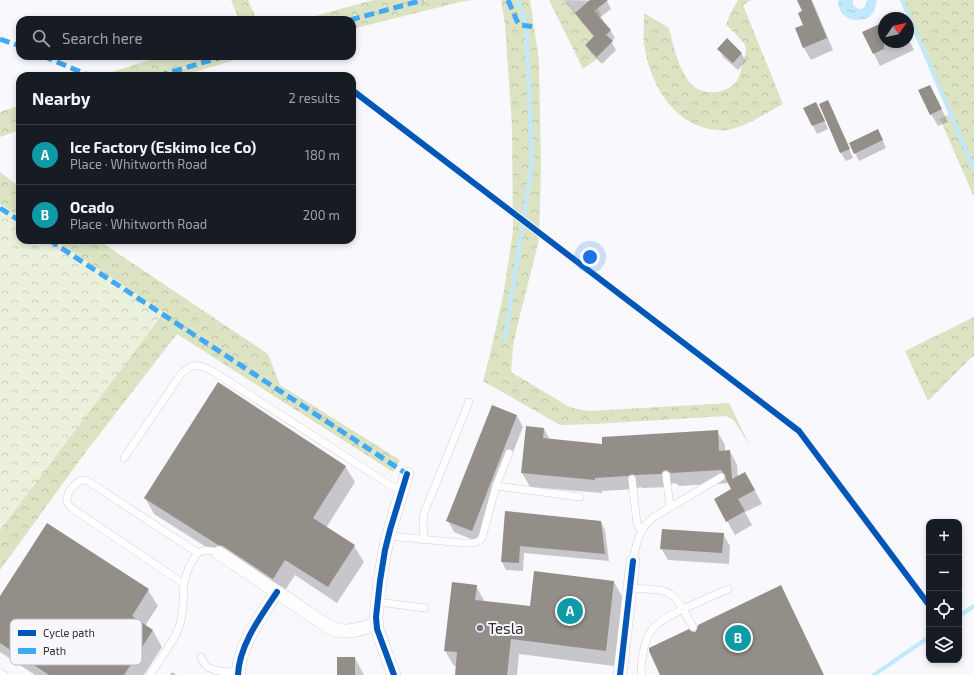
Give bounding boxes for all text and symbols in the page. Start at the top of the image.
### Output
north arrow [878,12,914,48]
search box [16,16,356,60]
icon: search [30,27,52,49]
text: Search here [62,29,143,47]
text: Nearby [32,88,90,108]
text: 2 results [288,90,340,106]
text: Ice Factory (Eskimo Ice Co) [70,138,256,156]
text: A [41,147,49,163]
text: 180 m [305,147,340,163]
text: Place · Whitworth Road [70,156,207,172]
text: Ocado [70,198,114,216]
text: B [41,207,49,223]
text: 200 m [303,207,340,223]
text: Place · Whitworth Road [70,216,207,232]
your location [580,247,600,267]
map controls [926,519,962,663]
button: + [926,519,962,555]
button: − [926,555,962,591]
button: locate [926,591,962,627]
pin: A [557,596,583,626]
legend [10,619,142,665]
place label: Tesla [488,619,523,637]
marker: Tesla [475,623,485,633]
pin: B [725,623,751,653]
text: Cycle path [43,626,95,639]
button: layers [926,627,962,663]
text: Path [43,644,66,657]

